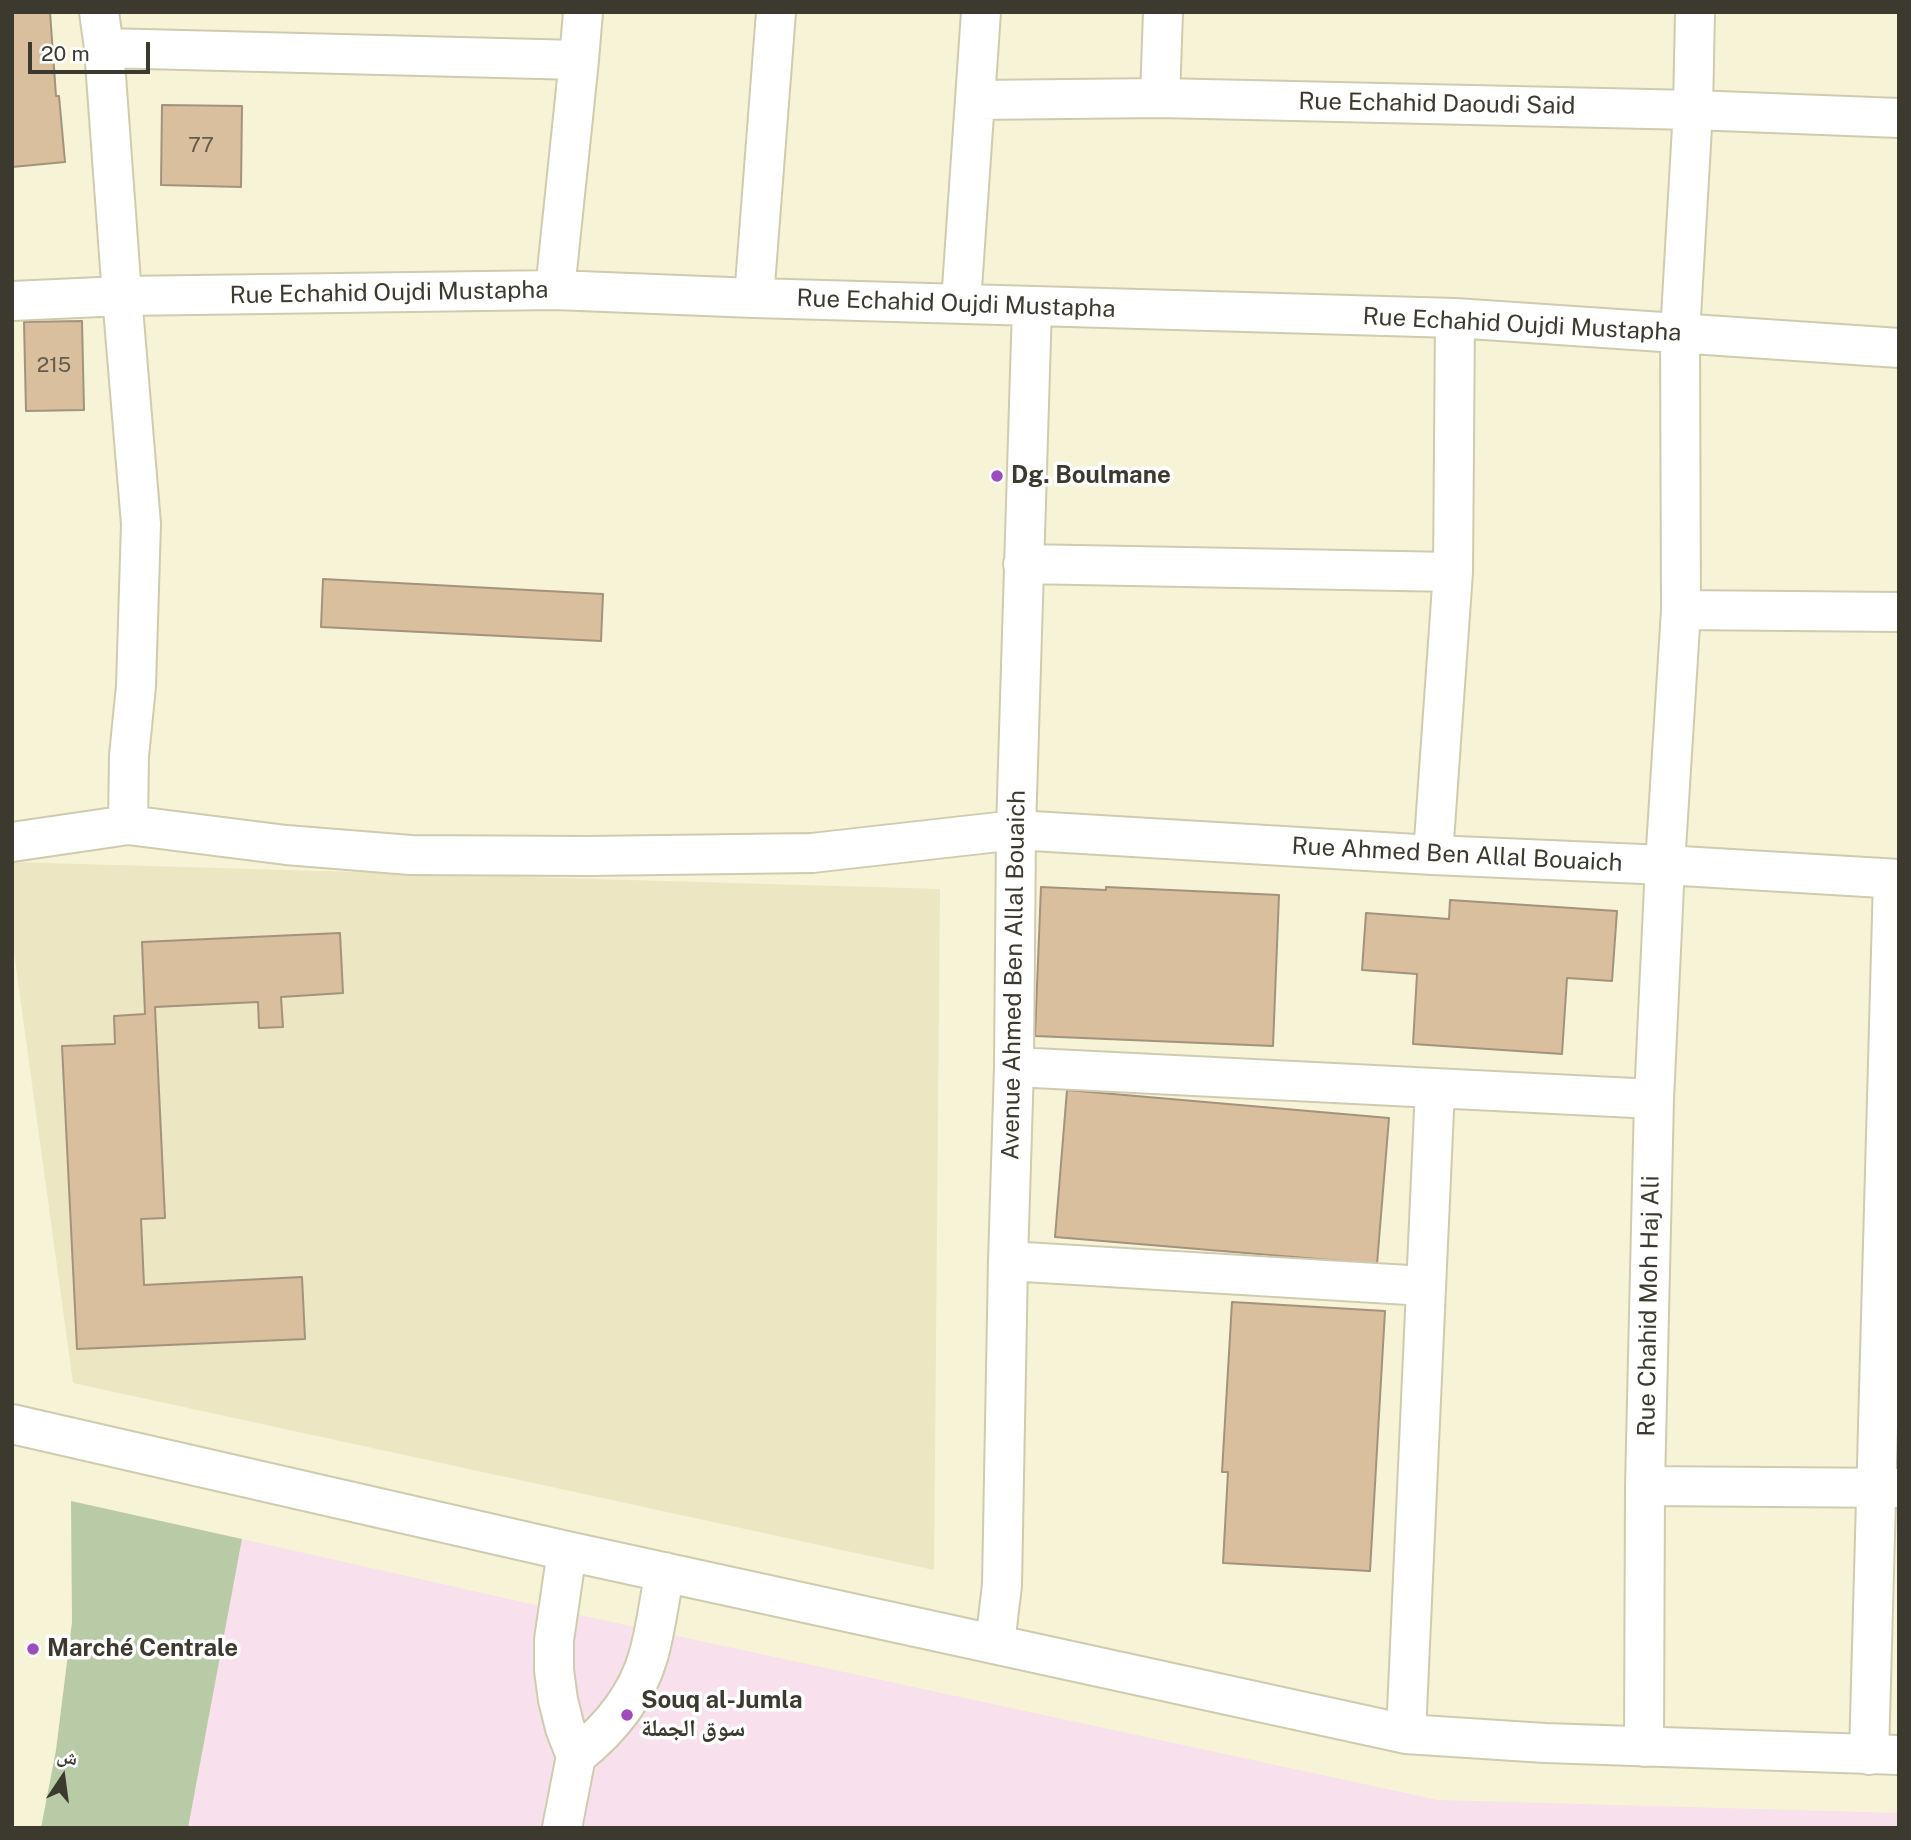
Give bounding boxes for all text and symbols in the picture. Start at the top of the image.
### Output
scale bar [32,28,154,72]
text: 20 m [41,41,90,66]
street label: Rue Echahid Daoudi Said [1298,87,1576,121]
house number: 77 [188,133,214,159]
street label: Rue Echahid Oujdi Mustapha [229,276,549,310]
street label: Rue Echahid Oujdi Mustapha [796,284,1116,324]
street label: Rue Echahid Oujdi Mustapha [1362,302,1682,348]
house number: 215 [37,353,71,379]
place label: Dg. Boulmane [1011,462,1171,490]
marker: Dg. Boulmane [989,468,1005,484]
street label: Avenue Ahmed Ben Allal Bouaich [996,790,1032,1160]
street label: Rue Ahmed Ben Allal Bouaich [1291,832,1623,878]
street label: Rue Chahid Moh Haj Ali [1632,1175,1666,1437]
place label: Marché Centrale [47,1635,238,1663]
marker: Marché Centrale [25,1641,41,1657]
place label: Souq al-Jumla سوق الجملة [641,1687,803,1743]
marker: Souq al-Jumla سوق الجملة [619,1707,635,1723]
north arrow [28,1742,98,1812]
text: ش [55,1744,80,1770]

